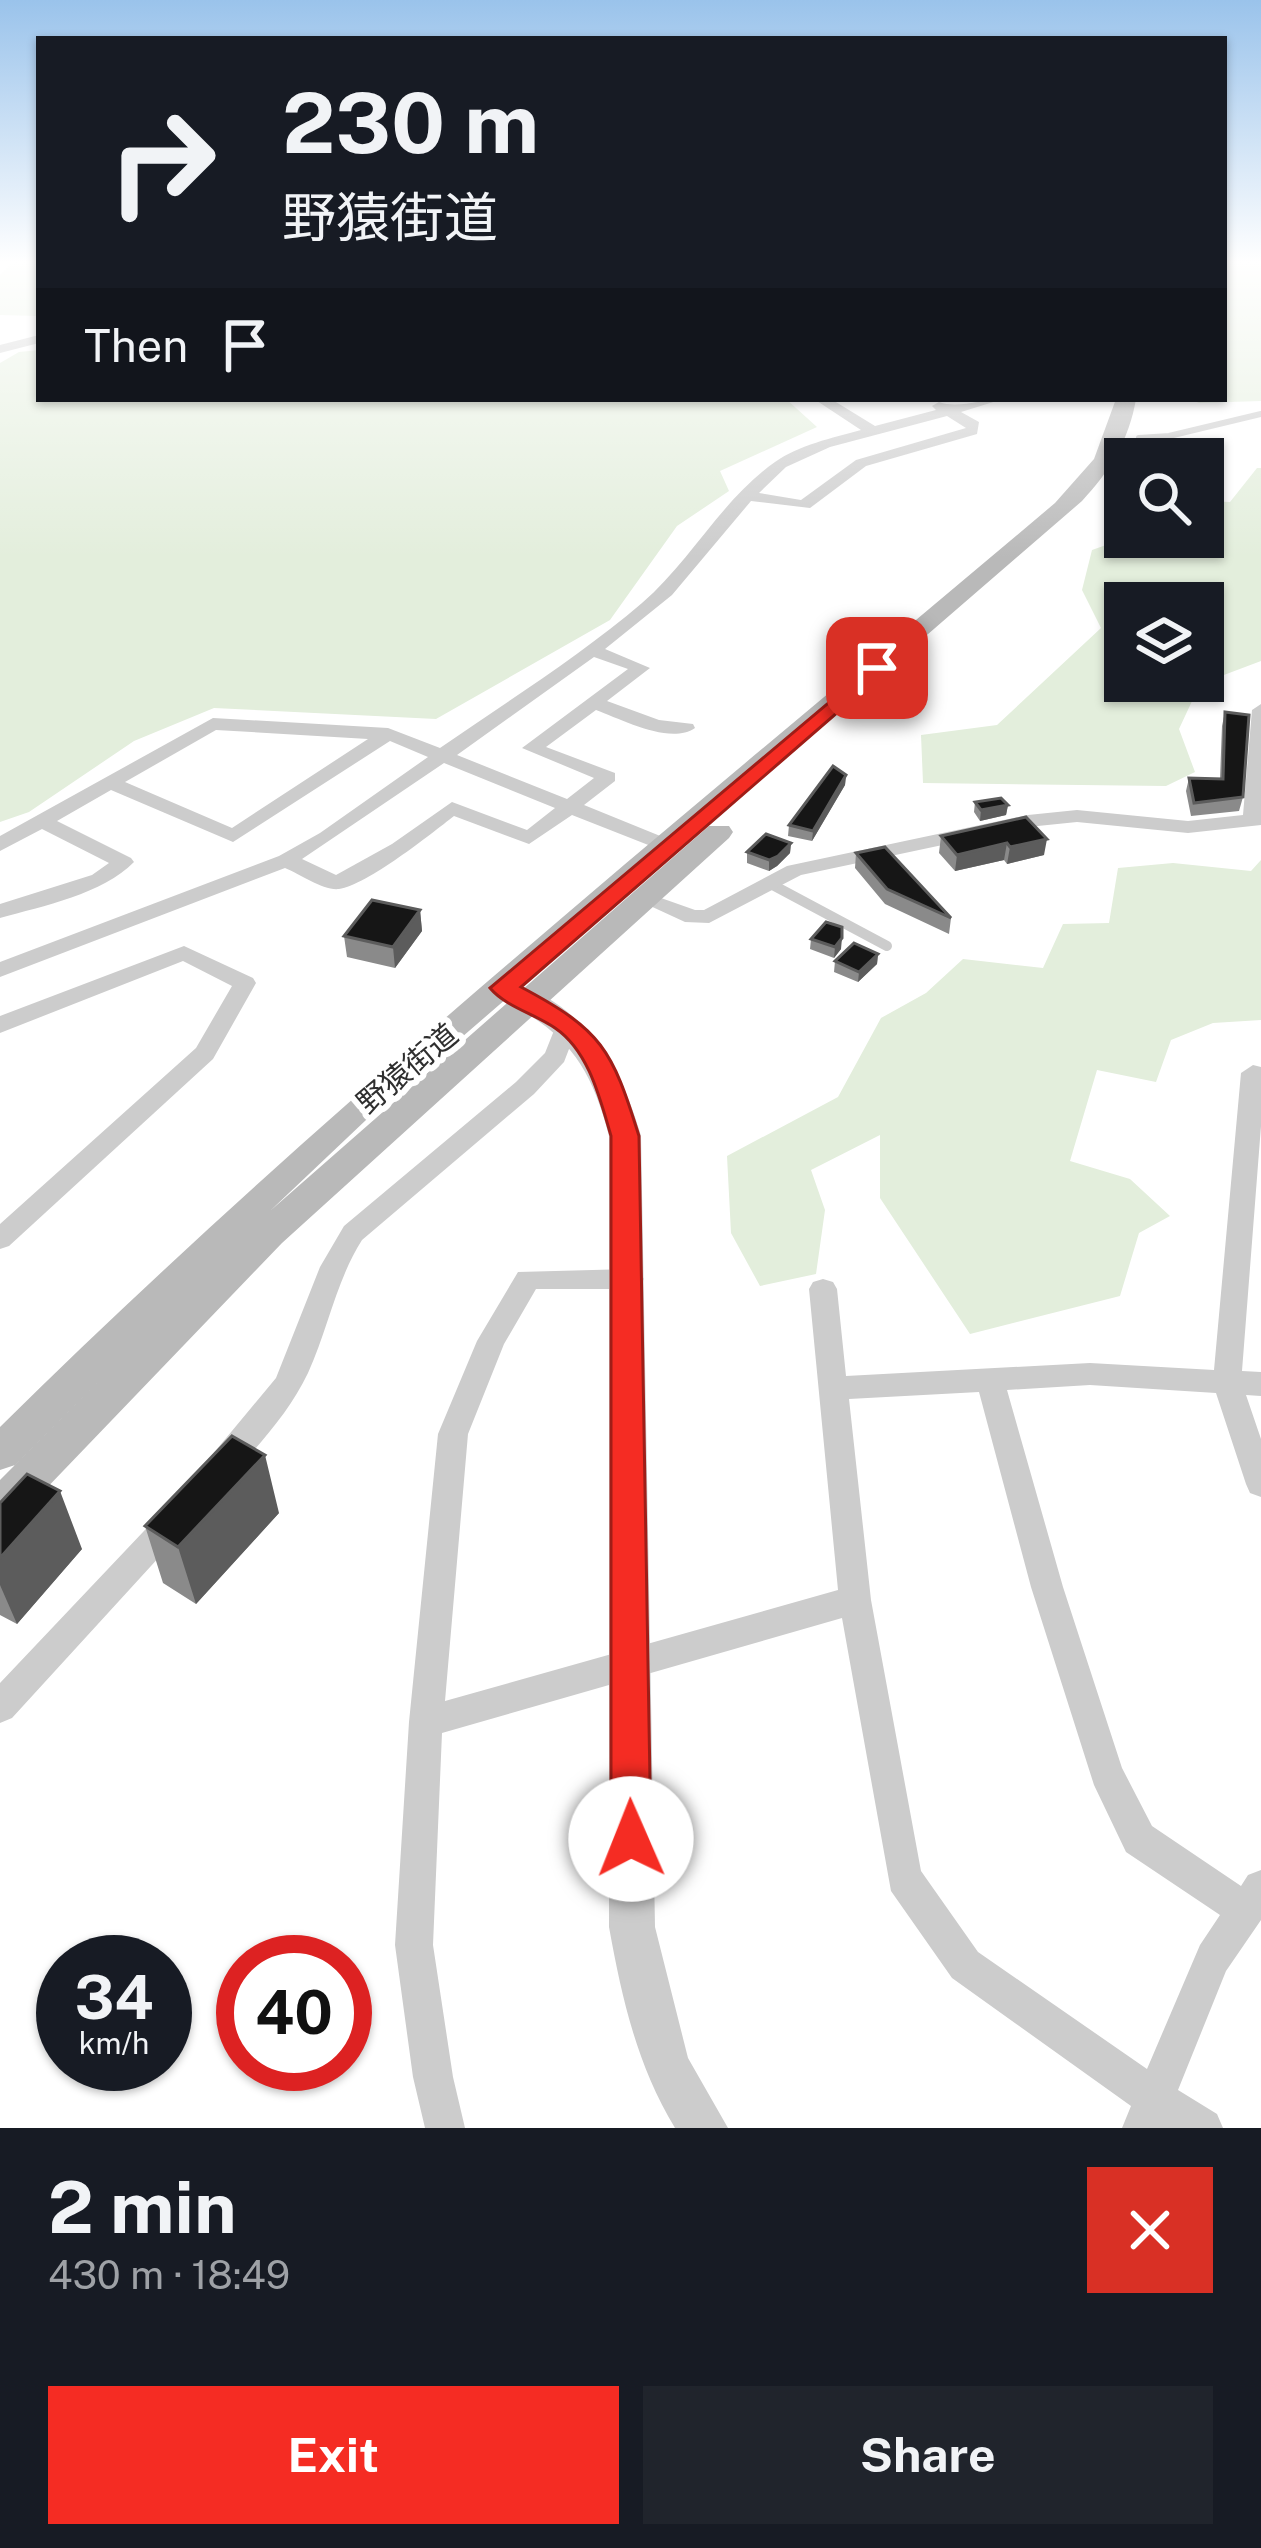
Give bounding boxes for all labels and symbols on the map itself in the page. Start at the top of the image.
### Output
pin [826,617,928,719]
street label: 野猿街道 [349,1016,465,1120]
position arrow [568,1776,694,1902]
speed limit sign: 40 [216,1935,372,2091]

